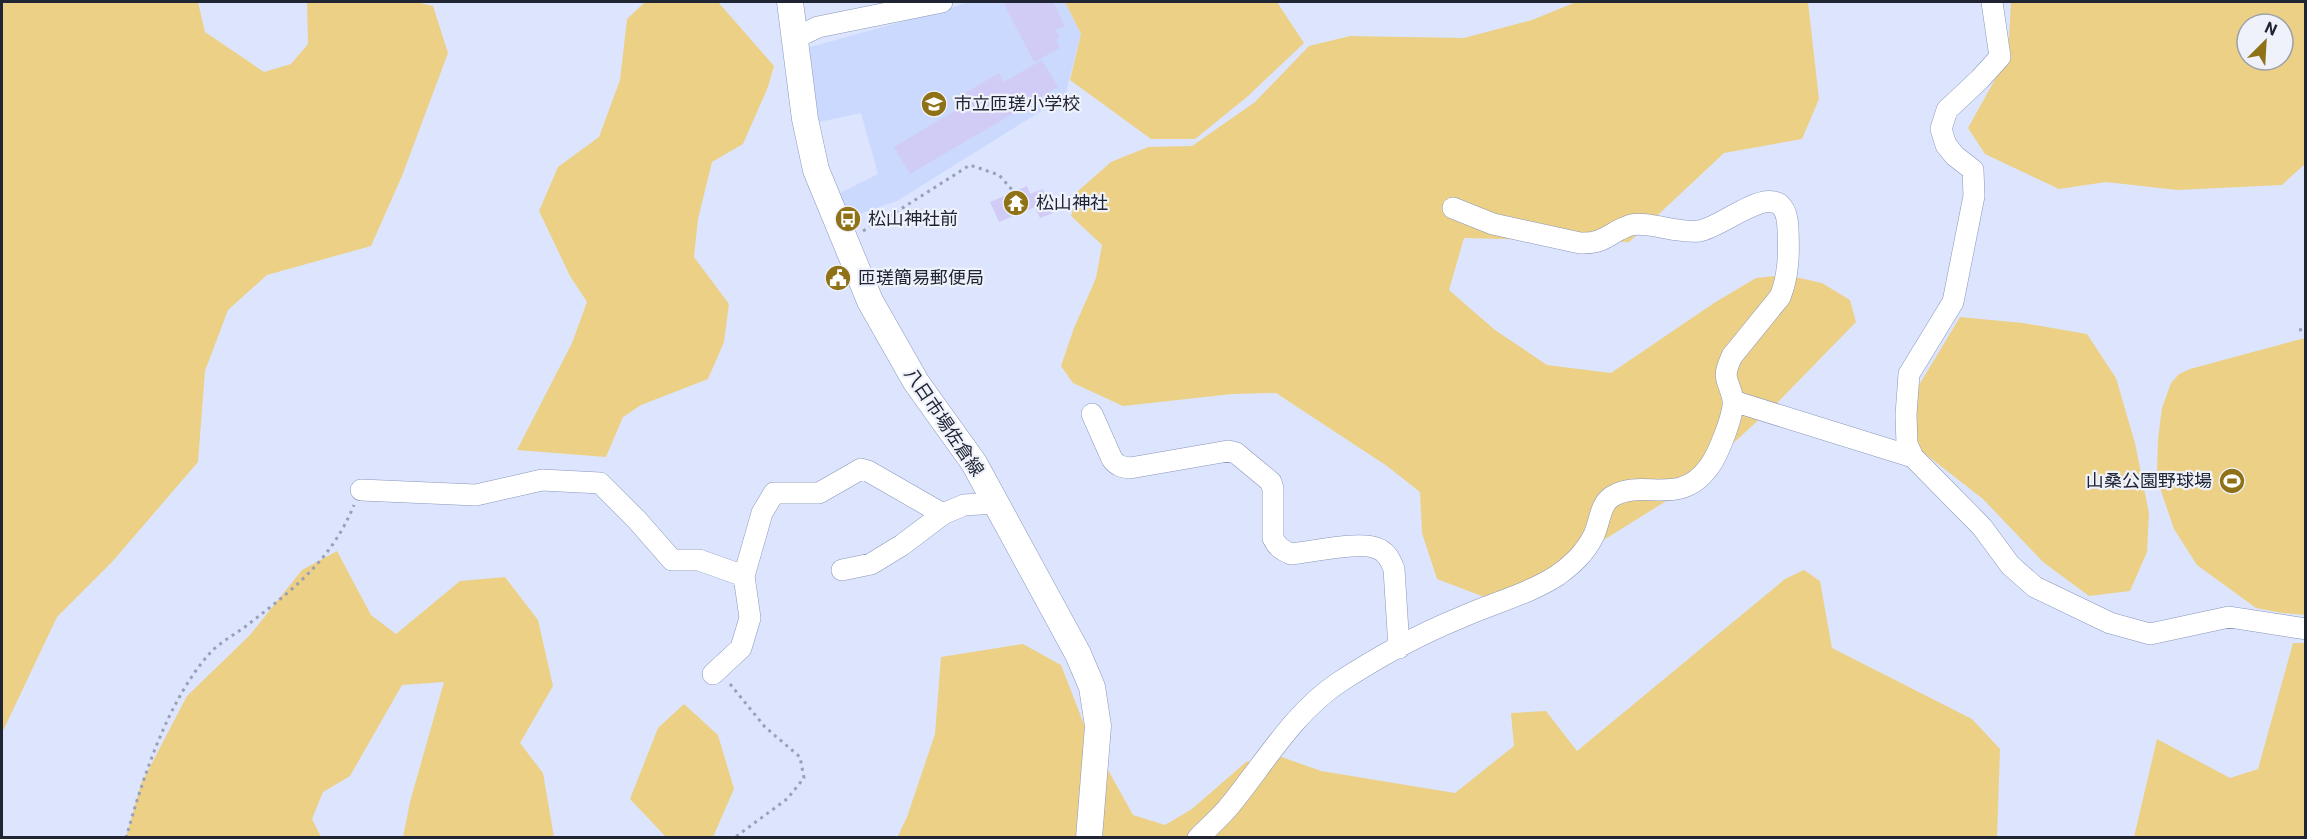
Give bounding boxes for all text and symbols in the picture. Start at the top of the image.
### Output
north arrow [2235,12,2295,72]
text: N [2262,18,2280,40]
school or university icon: 市立匝瑳小学校 [919,89,949,119]
place label: 市立匝瑳小学校 [954,93,1080,114]
temple icon: 松山神社 [1001,188,1031,218]
place label: 松山神社 [1036,192,1108,213]
bus stop icon: 松山神社前 [833,204,863,234]
place label: 松山神社前 [868,208,958,229]
public building icon: 匝瑳簡易郵便局 [823,263,853,293]
place label: 匝瑳簡易郵便局 [858,267,984,288]
street label: 八日市場佐倉線 [900,364,988,480]
sports icon: 山桑公園野球場 [2217,466,2247,496]
place label: 山桑公園野球場 [2086,470,2212,491]

